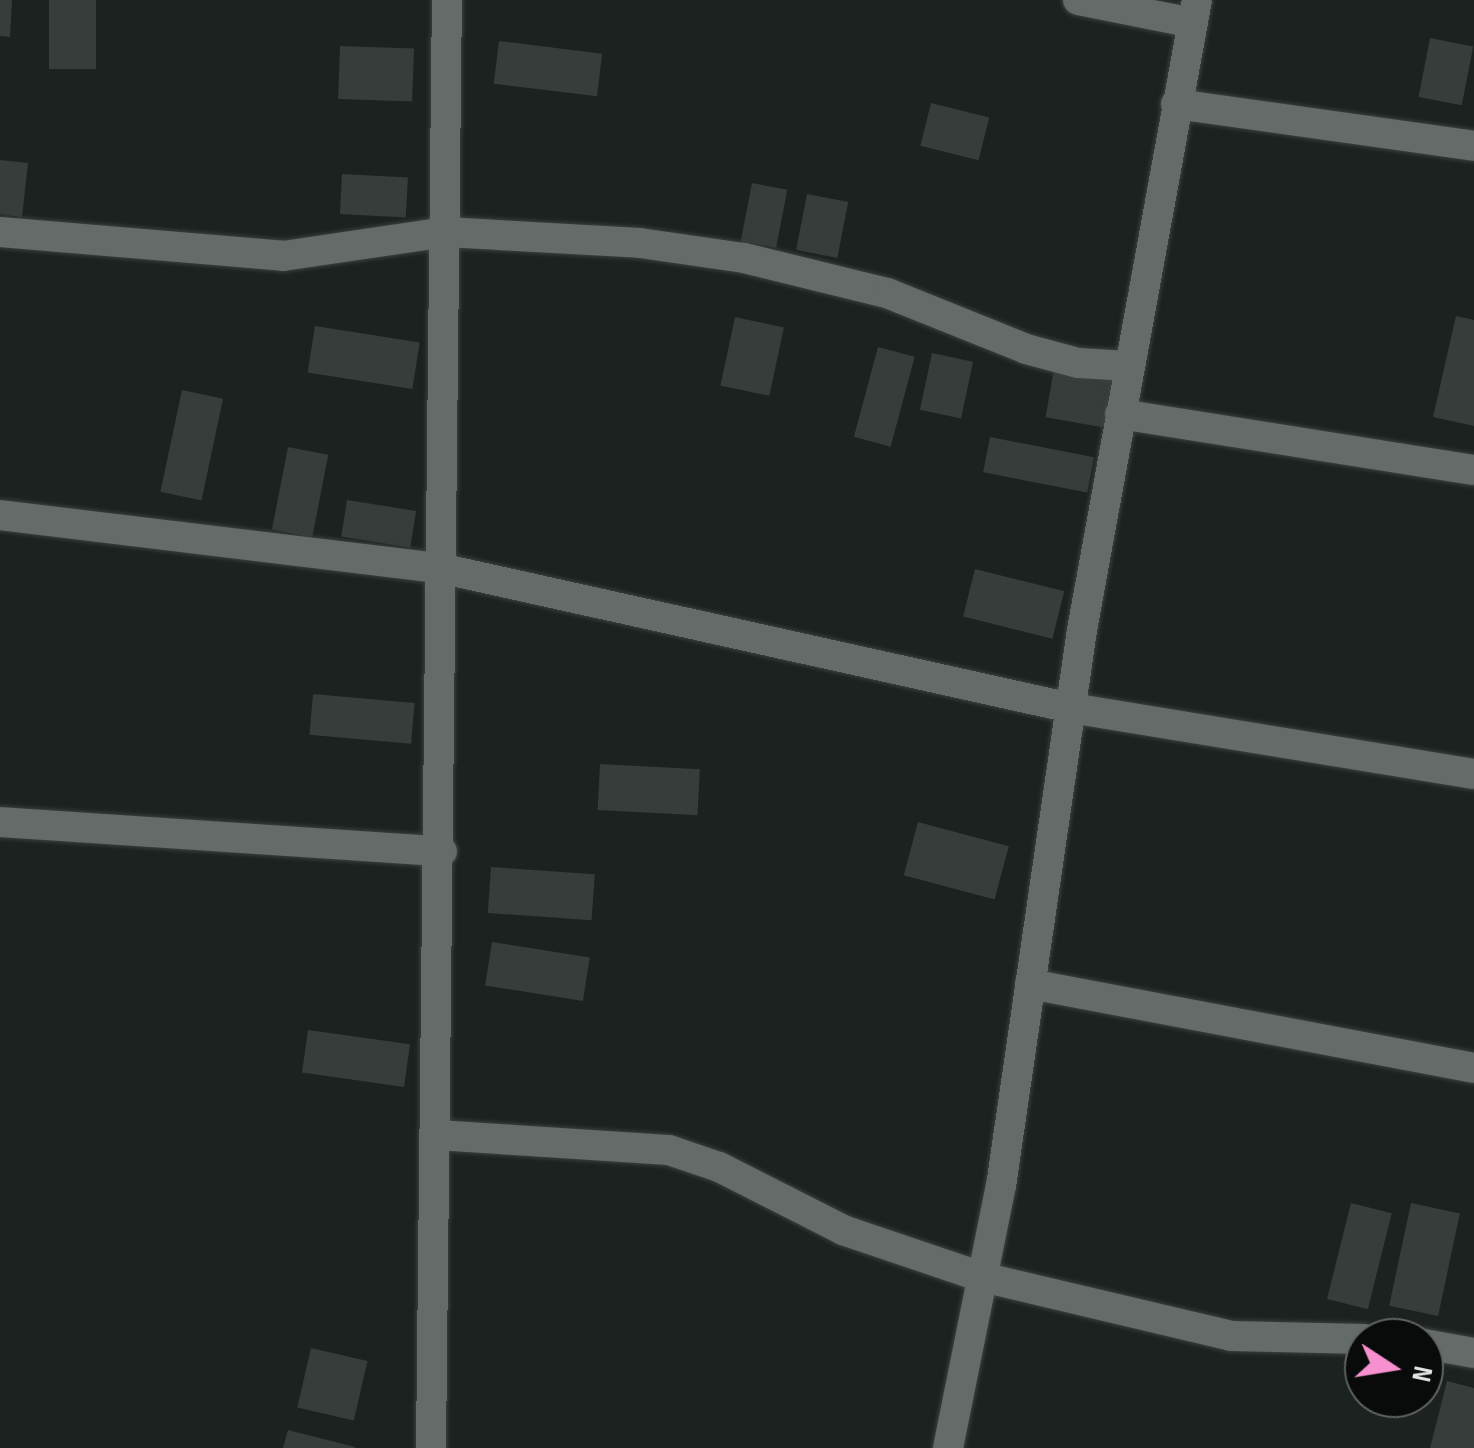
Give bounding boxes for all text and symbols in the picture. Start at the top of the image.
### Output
north arrow [1344,1318,1444,1418]
text: N [1404,1363,1440,1385]

